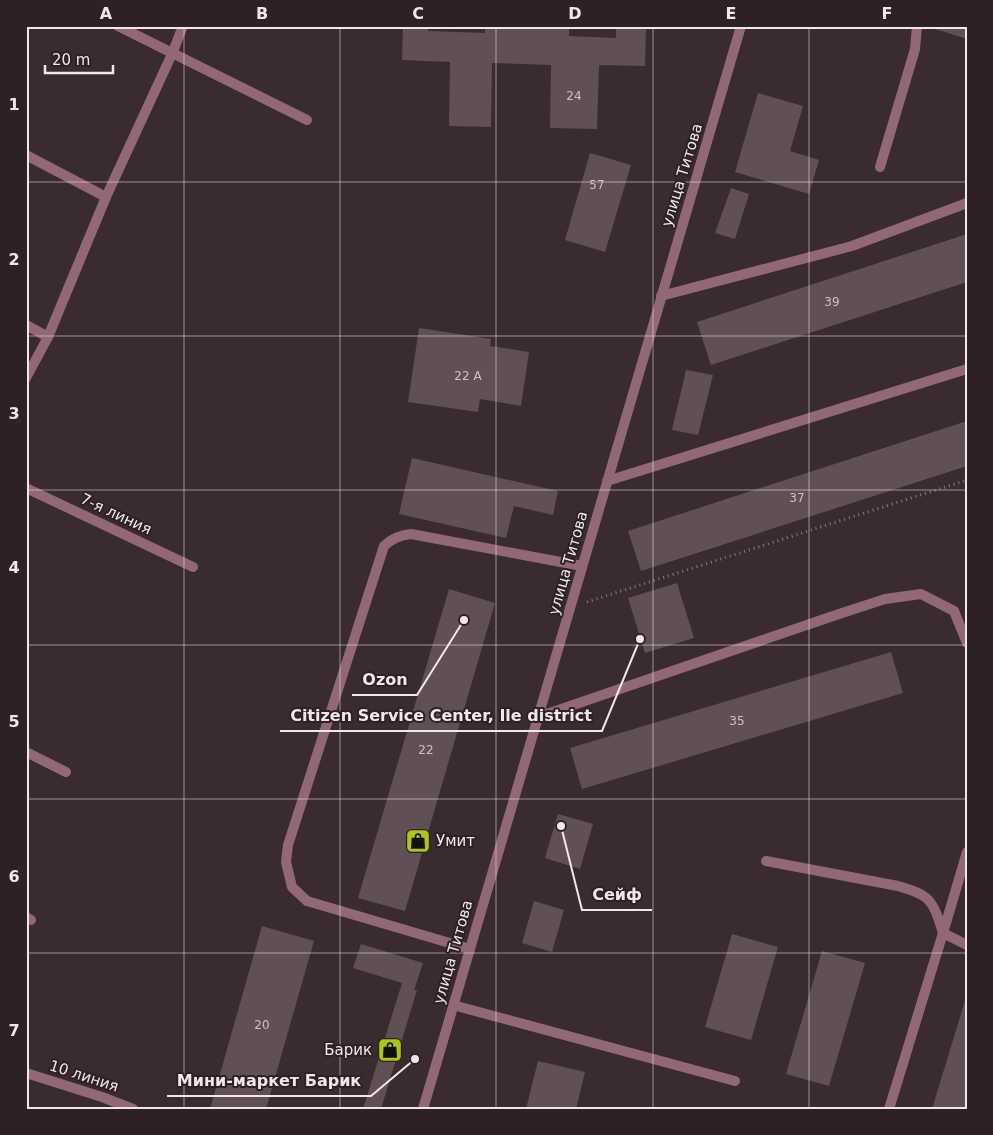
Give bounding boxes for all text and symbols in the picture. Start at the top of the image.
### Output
text: A [100,4,113,23]
text: B [256,4,268,23]
text: C [412,4,424,23]
text: D [568,4,582,23]
text: E [726,4,736,23]
text: F [882,4,892,23]
scale bar [45,42,112,74]
text: 20 m [52,51,90,69]
house number: 24 [566,89,582,103]
text: 1 [8,95,20,114]
street label: улица Титова [658,121,706,229]
house number: 57 [589,178,605,192]
text: 2 [8,250,20,269]
house number: 39 [824,295,840,309]
house number: 22 А [454,369,482,383]
text: 3 [8,404,20,423]
street label: 7-я линия [77,490,155,538]
house number: 37 [789,491,805,505]
street label: улица Титова [545,509,591,617]
text: 4 [8,558,20,577]
callout: Ozon [352,664,417,695]
text: Ozon [362,670,408,689]
callout: Citizen Service Center, Ile district [280,700,602,731]
text: Citizen Service Center, Ile district [290,706,592,725]
text: 5 [8,712,20,731]
house number: 35 [729,714,745,728]
house number: 22 [418,743,434,757]
shop icon: Умит [405,828,431,854]
place label: Умит [436,832,475,850]
text: 6 [8,867,20,886]
callout: Сейф [582,879,652,910]
text: Сейф [592,885,642,904]
street label: улица Титова [430,898,476,1006]
house number: 20 [254,1018,270,1032]
text: 7 [8,1021,20,1040]
shop icon: Барик [377,1037,403,1063]
place label: Барик [324,1041,372,1059]
street label: 10 линия [47,1056,121,1096]
callout: Мини-маркет Барик [167,1065,371,1096]
text: Мини-маркет Барик [177,1071,361,1090]

